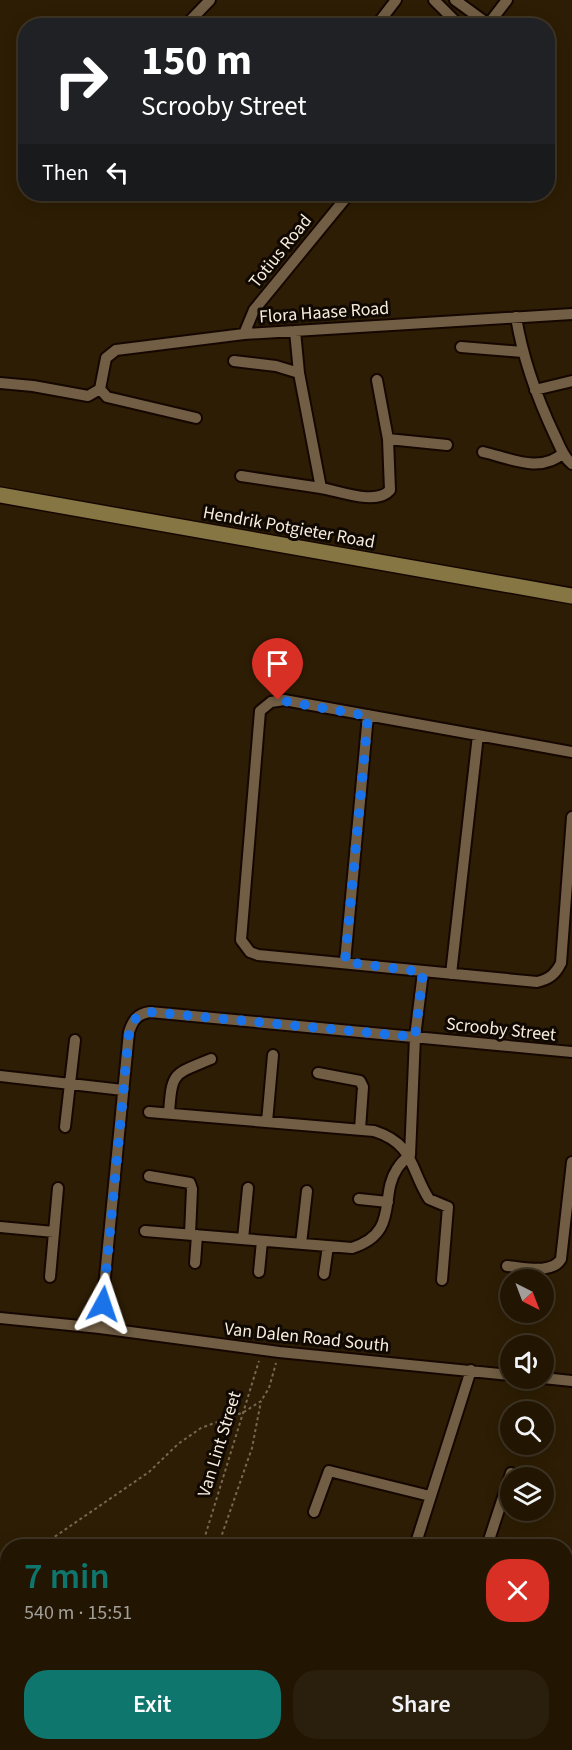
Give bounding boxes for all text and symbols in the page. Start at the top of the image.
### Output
text: 150 m [141,31,252,91]
icon: right [42,42,120,120]
text: Scrooby Street [141,87,307,126]
icon: left [101,156,134,189]
text: Then [42,157,89,189]
street label: Totius Road [243,209,318,293]
street label: Flora Haase Road [258,295,390,330]
street label: Hendrik Potgieter Road [201,500,377,555]
pin [252,638,303,700]
icon: arrive [261,647,294,680]
street label: Scrooby Street [445,1011,557,1048]
north arrow [500,1269,554,1323]
map controls [500,1269,554,1521]
position arrow [71,1272,135,1336]
street label: Van Dalen Road South [223,1316,391,1359]
button: sound [500,1335,554,1389]
street label: Van Lint Street [192,1388,247,1500]
button: search [500,1401,554,1455]
button: layers [500,1467,554,1521]
text: 7 min [24,1551,110,1602]
button: close [486,1559,549,1622]
text: 540 m · 15:51 [24,1599,132,1627]
button: Exit [24,1670,281,1739]
button: Share [293,1670,549,1739]

